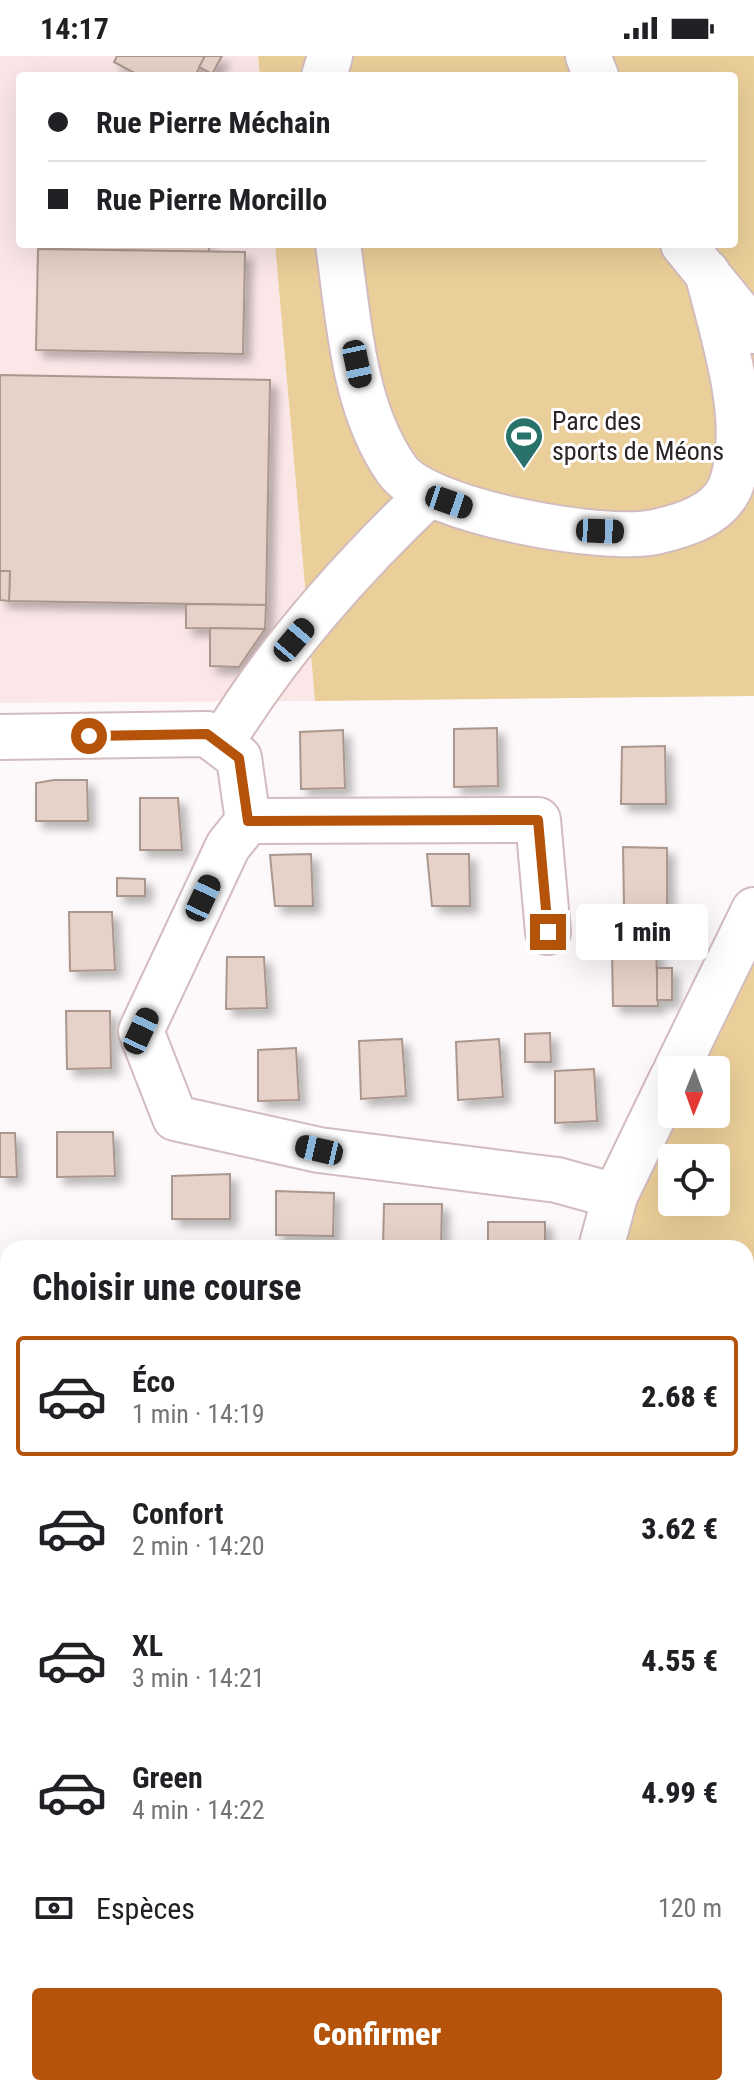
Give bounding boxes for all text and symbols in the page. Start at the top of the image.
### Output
text: 14:17 [40,11,109,46]
text: Rue Pierre Méchain [96,105,331,140]
text: Rue Pierre Morcillo [96,182,327,217]
car [340,338,374,390]
place label: Parc des sports de Méons [552,406,724,466]
sports icon: Parc des sports de Méons [503,415,545,470]
car [422,483,476,521]
car [576,518,624,544]
car [269,614,319,666]
route start [71,718,107,754]
car [182,871,224,925]
callout: 1 min [576,904,708,960]
route end [530,914,566,950]
text: 1 min [613,917,671,947]
car [120,1004,162,1058]
north arrow [658,1056,730,1128]
map controls [658,1056,730,1216]
car [293,1133,345,1167]
button: locate [658,1144,730,1216]
text: Choisir une course [32,1267,301,1309]
icon: car [36,1360,108,1432]
text: Éco [132,1364,175,1399]
text: 2.68 € [641,1379,718,1414]
text: 1 min · 14:19 [132,1399,265,1429]
icon: car [36,1492,108,1564]
text: Confort [132,1496,223,1531]
text: 3.62 € [641,1511,718,1546]
text: 2 min · 14:20 [132,1531,265,1561]
icon: car [36,1624,108,1696]
text: XL [132,1628,163,1663]
text: 4.55 € [641,1643,718,1678]
text: 3 min · 14:21 [132,1663,265,1693]
icon: car [36,1756,108,1828]
text: Green [132,1760,203,1795]
text: 4.99 € [641,1775,718,1810]
text: 4 min · 14:22 [132,1795,265,1825]
icon: cash [32,1886,76,1930]
text: Espèces [96,1891,195,1926]
text: 120 m [658,1893,722,1923]
button: Confirmer [32,1988,722,2080]

